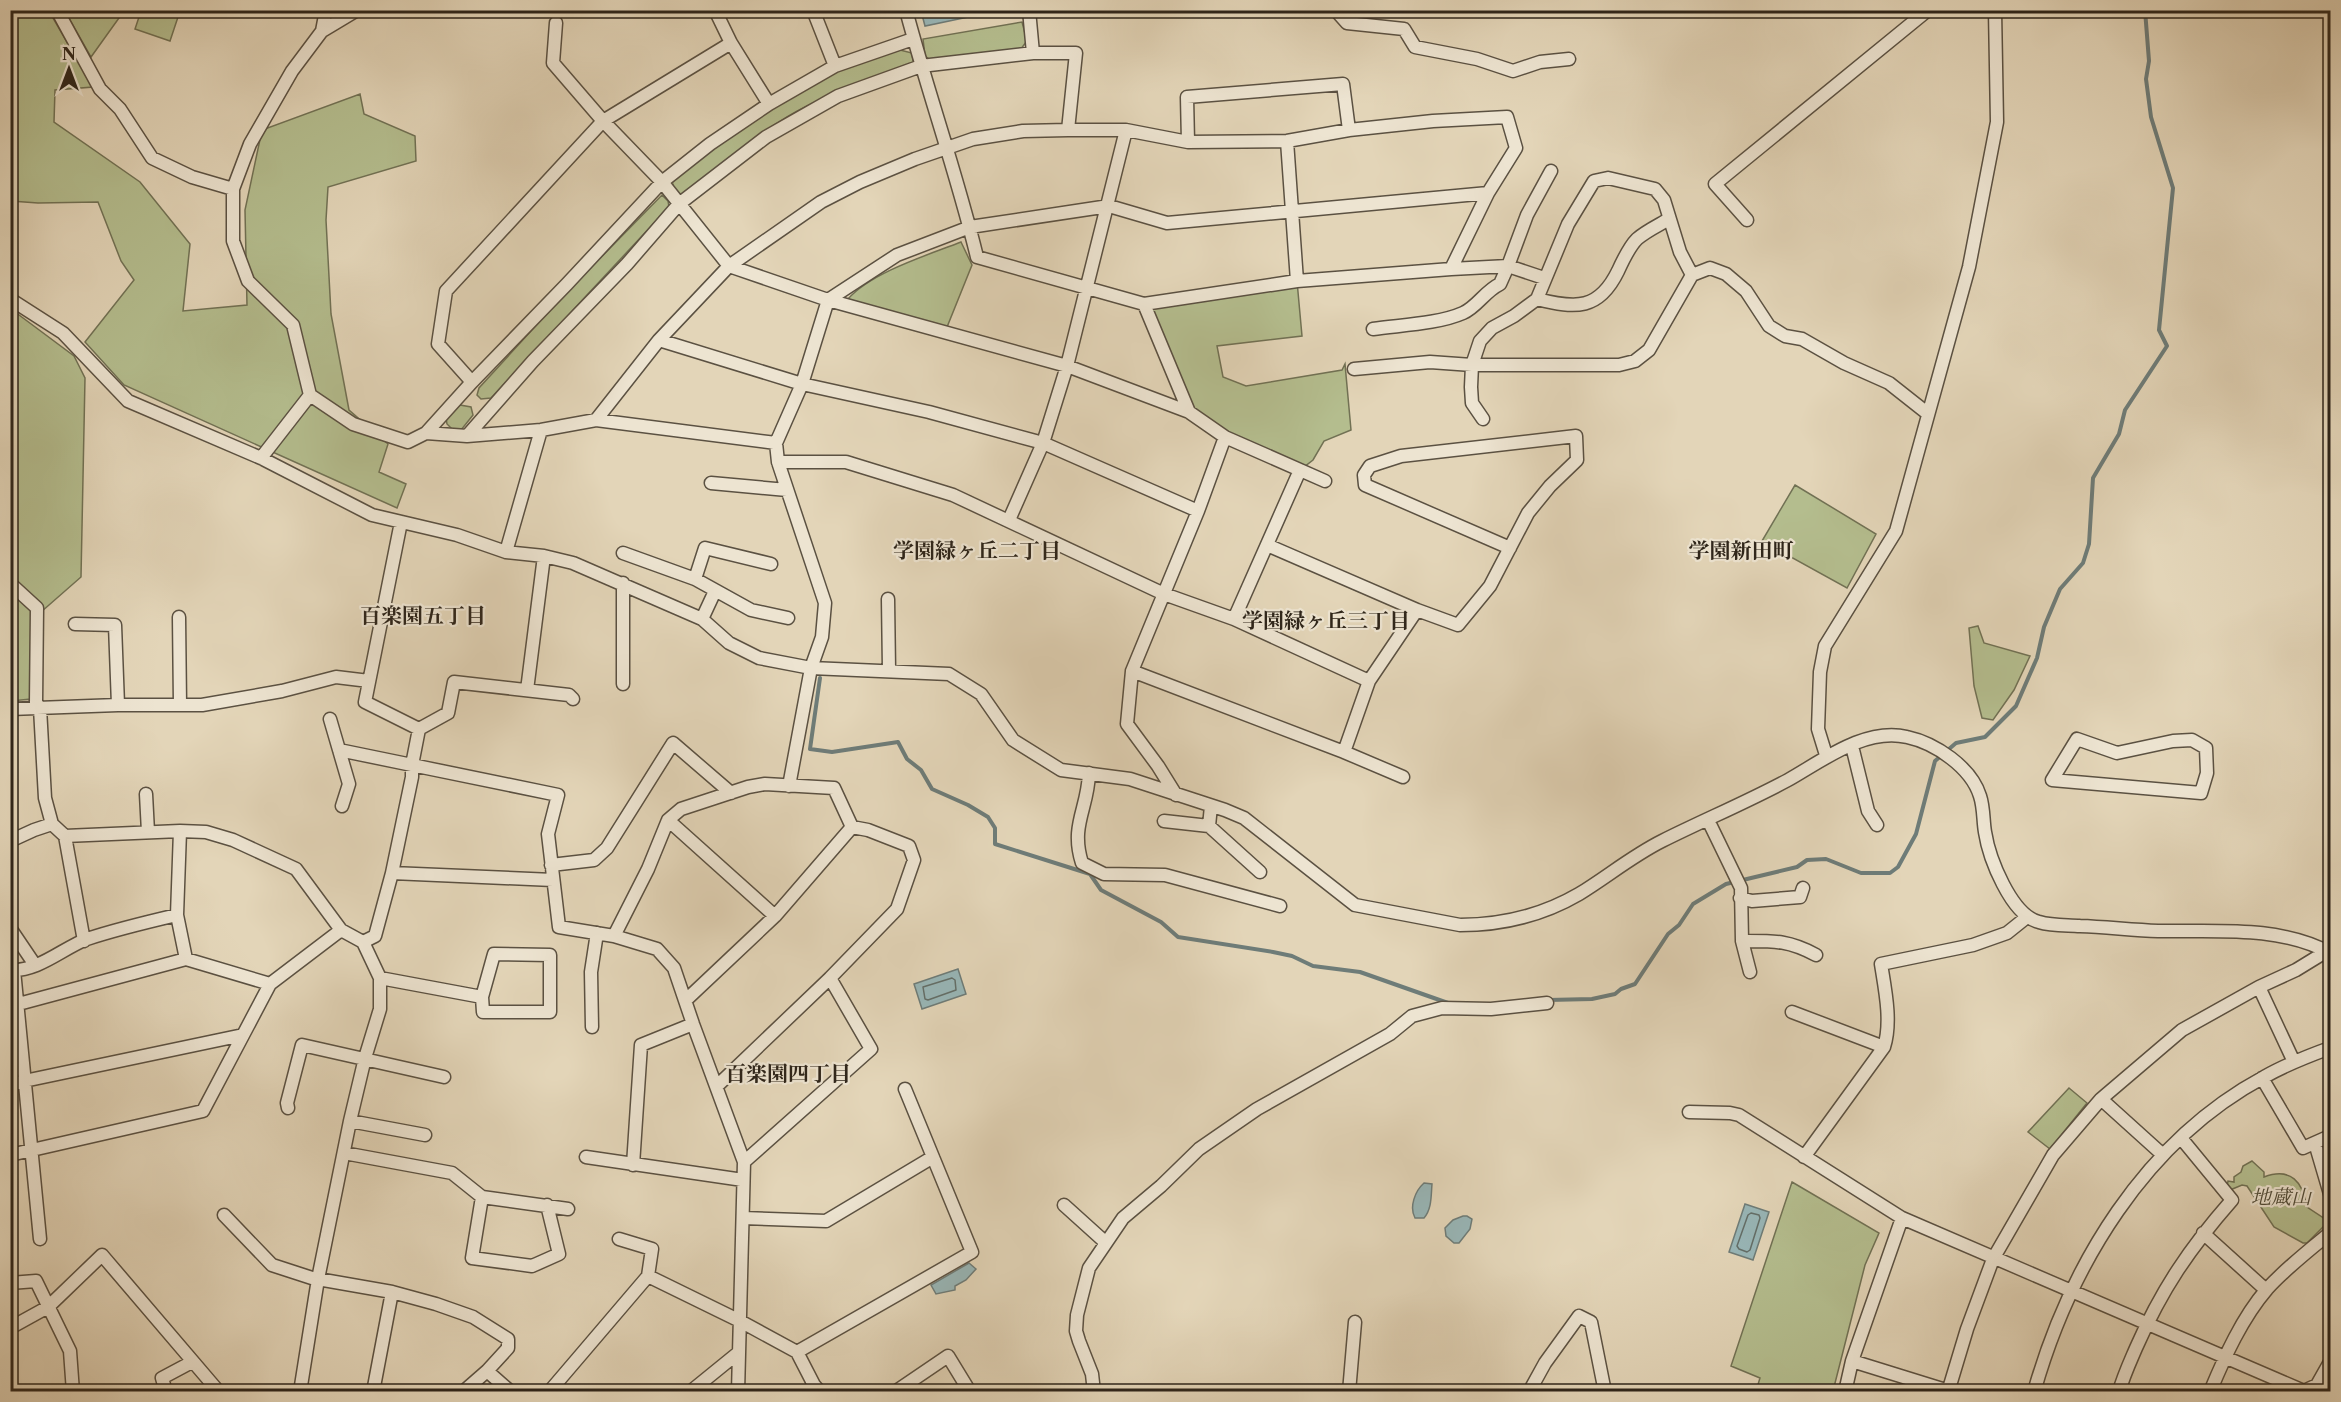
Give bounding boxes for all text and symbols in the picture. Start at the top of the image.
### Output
north arrow [39,39,99,99]
text: N [62,44,76,64]
district label: 学園緑ヶ丘二丁目 [893,538,1061,563]
district label: 学園新田町 [1689,538,1794,563]
district label: 百楽園五丁目 [360,603,486,628]
district label: 学園緑ヶ丘三丁目 [1242,608,1410,633]
district label: 百楽園四丁目 [725,1061,851,1086]
park label: 地蔵山 [2251,1185,2313,1209]

